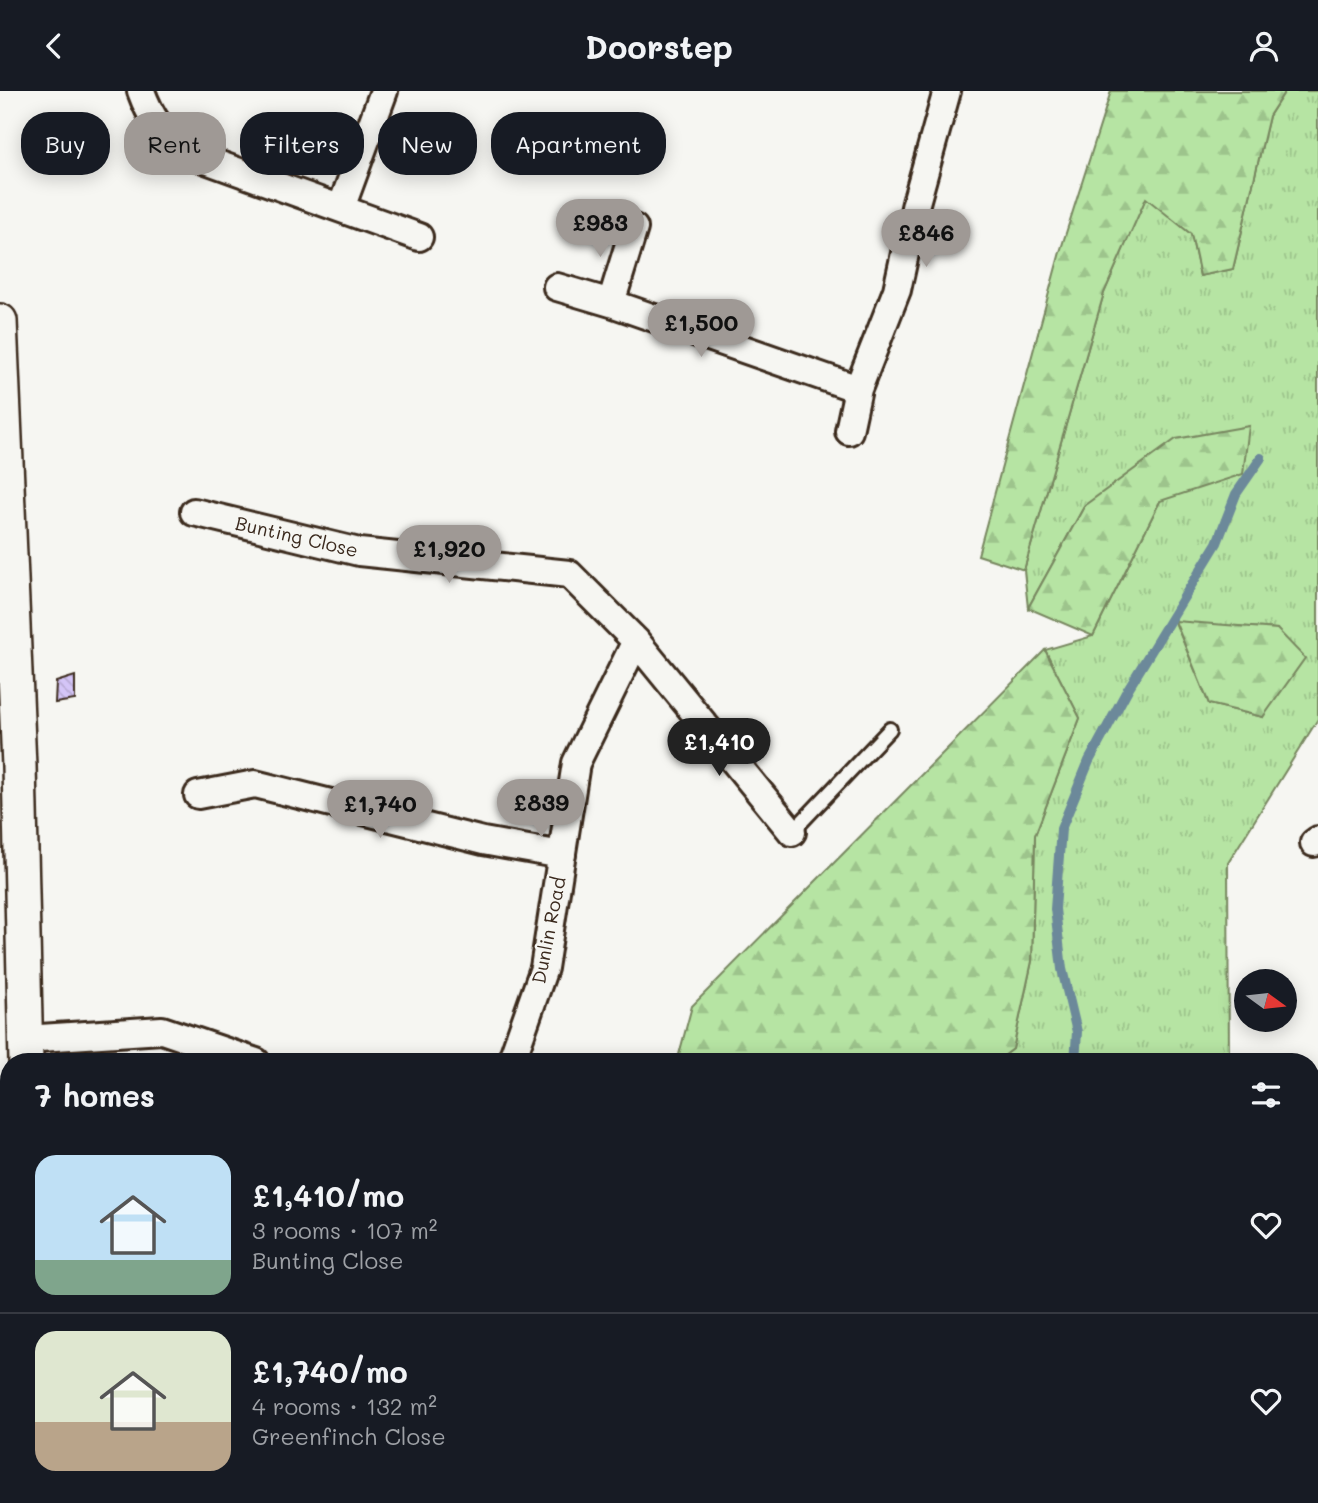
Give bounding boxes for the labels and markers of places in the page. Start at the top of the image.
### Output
pin: £983 [559,199,641,259]
pin: £846 [885,209,967,269]
pin: £1,500 [644,299,758,359]
pin: £1,920 [392,525,506,585]
pin: £1,410 [662,719,776,778]
pin: £839 [500,779,582,839]
pin: £1,740 [323,781,437,840]

